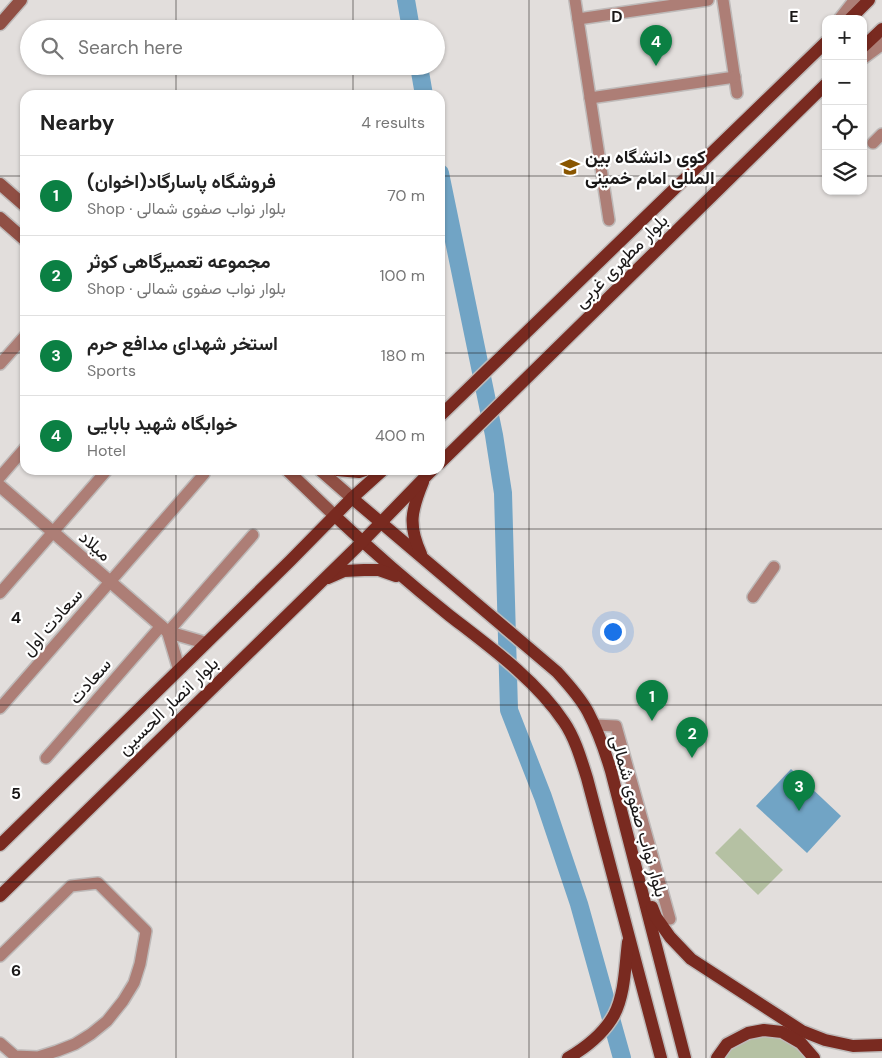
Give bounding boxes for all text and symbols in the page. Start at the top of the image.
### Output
text: D [611,6,623,27]
text: E [789,6,799,27]
map controls [822,15,867,195]
button: + [822,15,867,60]
search box [20,20,445,75]
pin: 4 [640,25,672,66]
icon: search [38,34,66,62]
text: Search here [78,35,183,60]
button: − [822,60,867,105]
button: locate [822,105,867,150]
text: Nearby [40,109,114,137]
text: 4 results [361,112,425,133]
place label: کوی دانشگاه بین المللی امام خمینی [585,145,715,190]
button: layers [822,150,867,195]
school or university icon: کوی دانشگاه بین المللی امام خمینی [559,156,581,178]
text: فروشگاه پاسارگاد(اخوان) [87,169,276,194]
text: 1 [53,185,59,206]
text: 70 m [387,185,425,206]
text: Shop · بلوار نواب صفوی شمالی [87,198,286,219]
street label: بلوار مطهری غربی [569,209,673,313]
text: مجموعه تعمیرگاهی کوثر [87,249,270,274]
text: 2 [51,265,61,286]
text: 100 m [380,265,425,286]
text: Shop · بلوار نواب صفوی شمالی [87,278,286,299]
text: استخر شهدای مدافع حرم [87,331,278,356]
text: 3 [51,345,61,366]
text: 180 m [381,345,425,366]
text: Sports [87,360,136,381]
text: خوابگاه شهید بابایی [87,411,237,436]
text: 4 [51,425,61,446]
text: 400 m [375,425,425,446]
text: Hotel [87,440,126,461]
street label: میلاد [74,525,116,567]
street label: سعادت اول [16,583,88,661]
text: 4 [11,607,21,628]
your location [600,619,626,645]
street label: بلوار انصار الحسین [112,652,224,760]
street label: سعادت [63,653,117,709]
pin: 1 [636,680,668,721]
pin: 2 [676,717,708,758]
street label: بلوار نواب صفوی شمالی [604,732,674,900]
pin: 3 [783,770,815,811]
text: 5 [11,783,21,804]
text: 6 [11,960,21,981]

